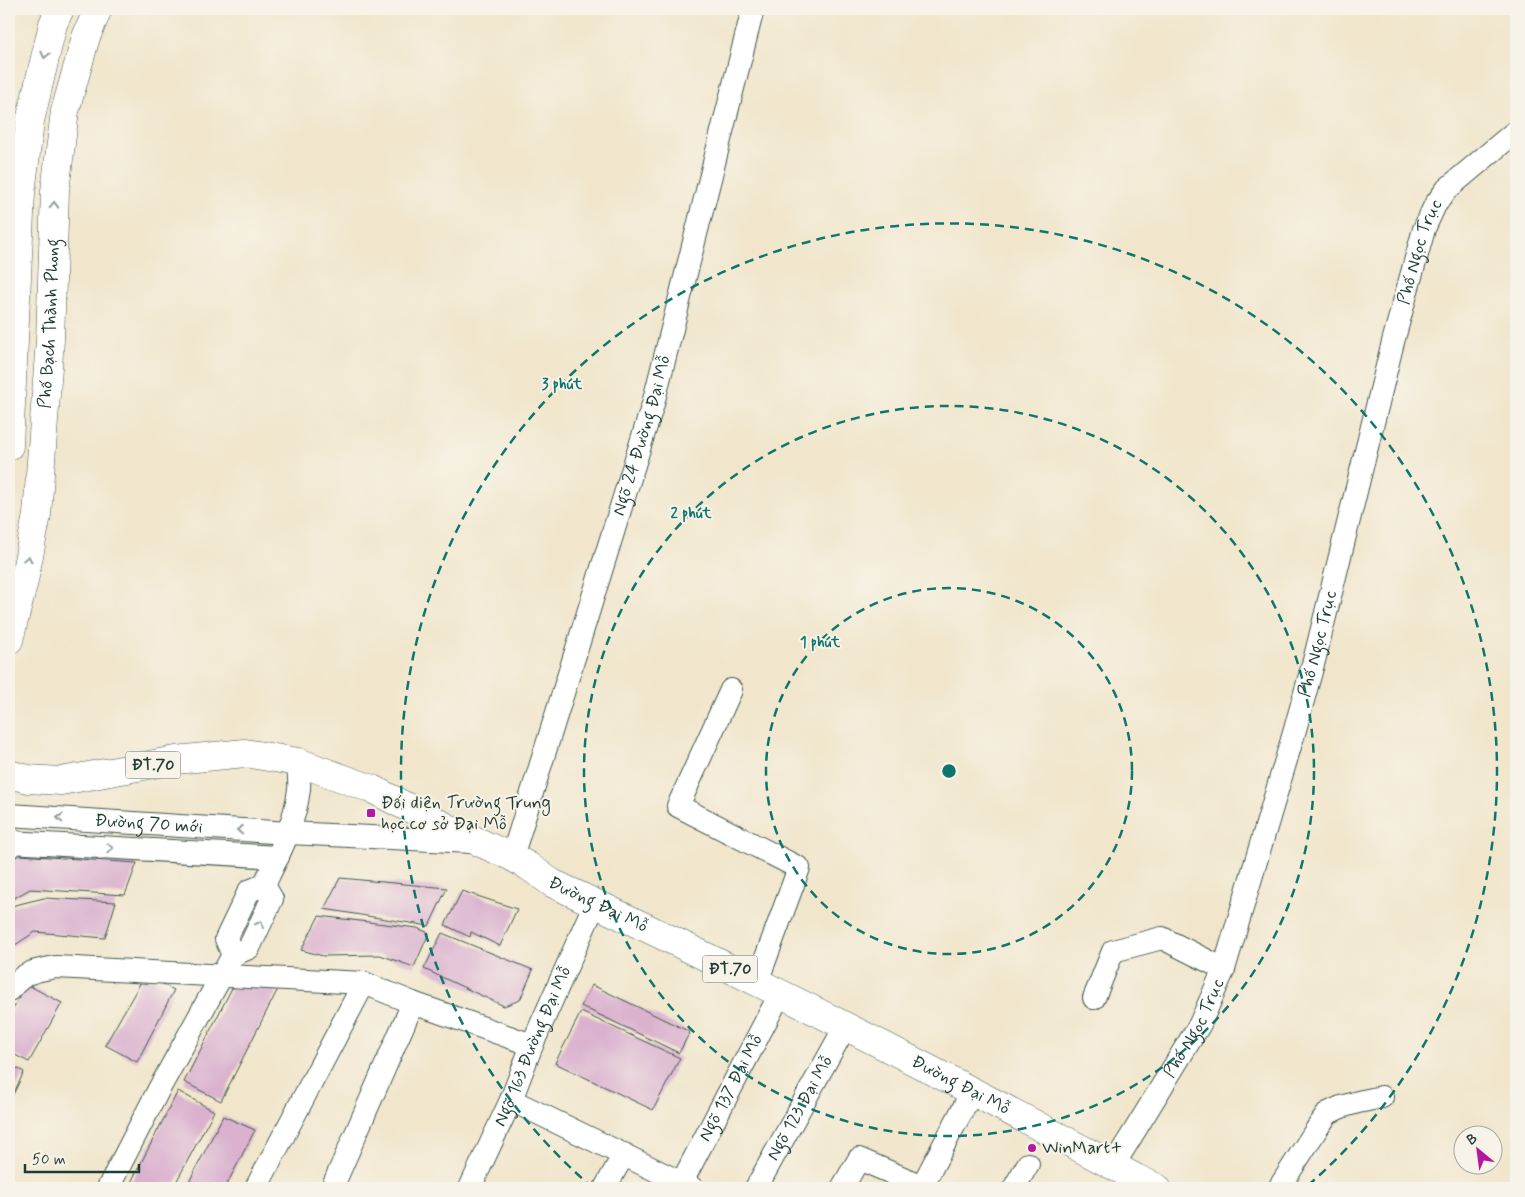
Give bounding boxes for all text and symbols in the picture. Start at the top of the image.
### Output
one-way arrow [40,51,51,60]
street label: Phố Ngọc Trục [1392,194,1448,307]
one-way arrow [49,201,59,209]
street label: Phố Bạch Thành Phong [33,238,67,410]
street label: Ngõ 24 Đường Đại Mỗ [607,353,677,519]
text: 3 phút [542,375,583,395]
text: 2 phút [671,504,713,524]
one-way arrow [23,555,33,563]
street label: Phố Ngọc Trục [1292,588,1343,700]
text: 1 phút [800,633,841,653]
road number: ĐT.70 [126,752,180,778]
centre of rings [940,762,958,780]
place label: Đối diện Trường Trung học cơ sở Đại Mỗ [381,791,551,836]
marker: Đối diện Trường Trung học cơ sở Đại Mỗ [365,807,377,819]
street label: Đường 70 mới [94,809,203,839]
one-way arrow [56,813,64,824]
one-way arrow [236,824,244,835]
one-way arrow [106,842,114,853]
street label: Đường Đại Mỗ [544,871,652,939]
one-way arrow [254,921,264,930]
road number: ĐT.70 [702,956,758,982]
street label: Ngõ 163 Đường Đại Mỗ [488,963,577,1130]
street label: Phố Ngọc Trục [1158,975,1230,1082]
street label: Ngõ 137 Đại Mỗ [693,1030,769,1146]
street label: Đường Đại Mỗ [907,1050,1014,1121]
street label: Ngõ 123 Đại Mỗ [761,1051,839,1165]
north arrow [1452,1124,1502,1174]
text: B [1464,1129,1481,1150]
place label: WinMart+ [1042,1136,1122,1160]
scale bar [25,1142,139,1174]
marker: WinMart+ [1026,1142,1038,1154]
text: 50 m [32,1150,66,1170]

